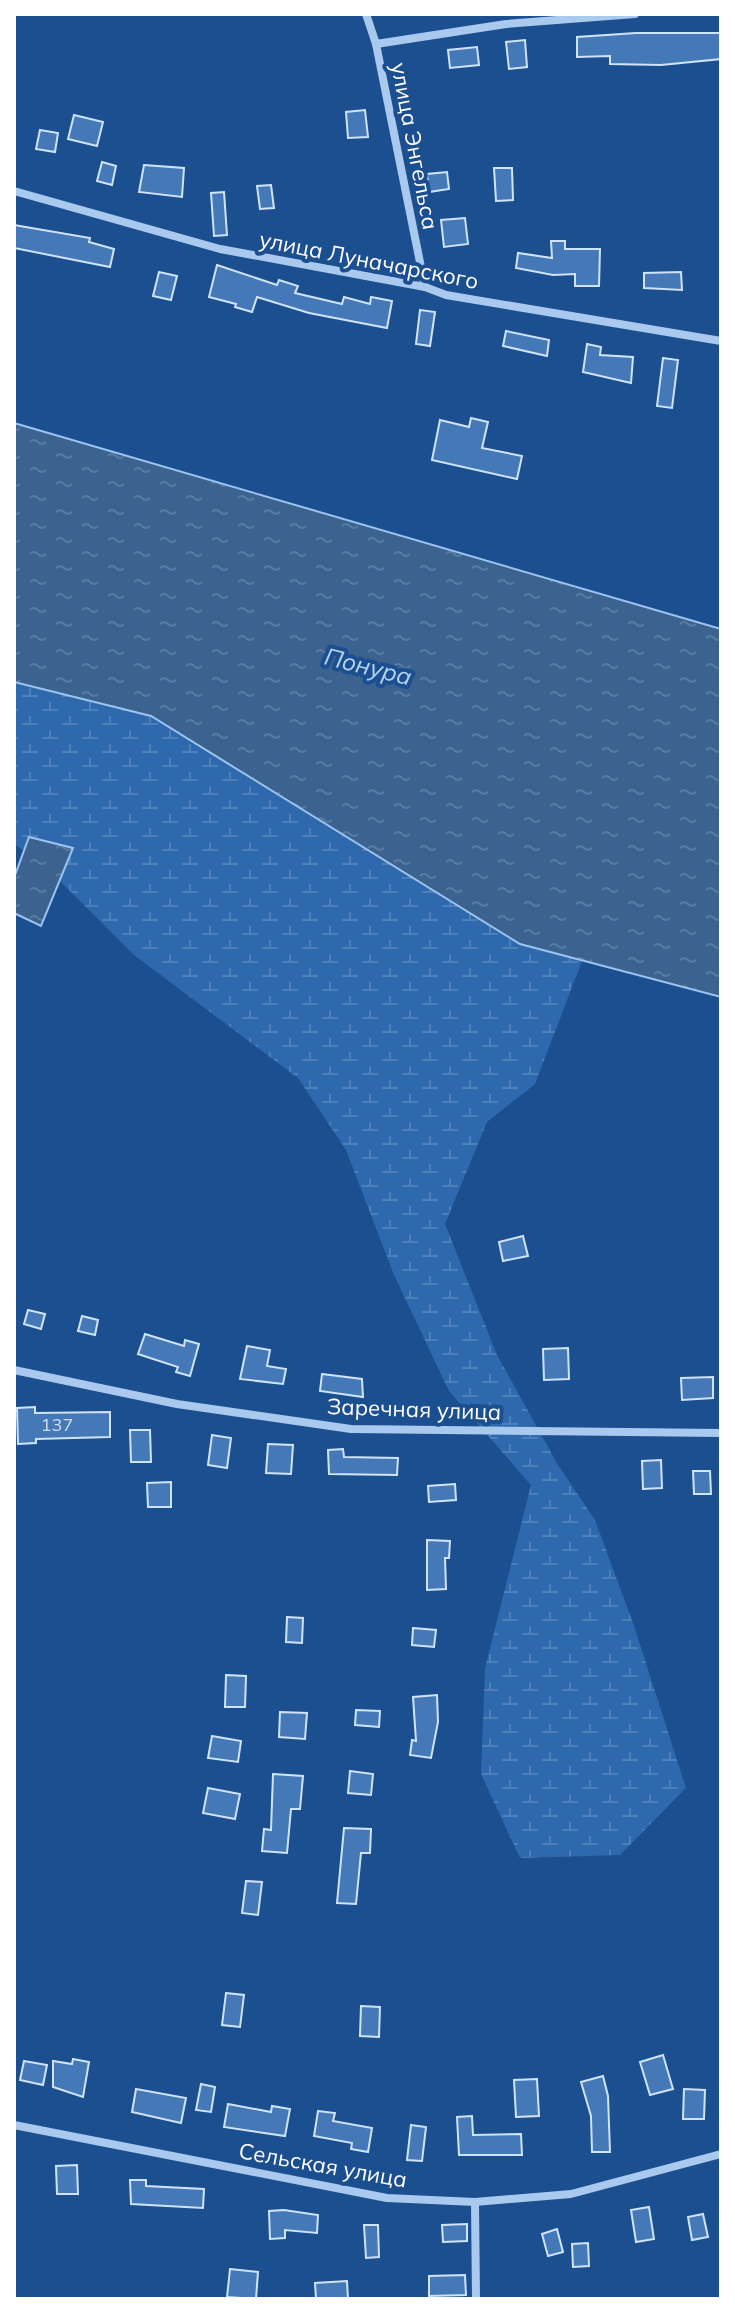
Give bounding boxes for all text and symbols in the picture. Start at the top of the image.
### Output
street label: улица Энгельса [385,60,445,232]
street label: улица Луначарского [257,225,481,295]
water label: Понура [321,641,415,691]
street label: Заречная улица [326,1392,502,1426]
house number: 137 [41,1413,73,1436]
street label: Сельская улица [237,2136,409,2194]

